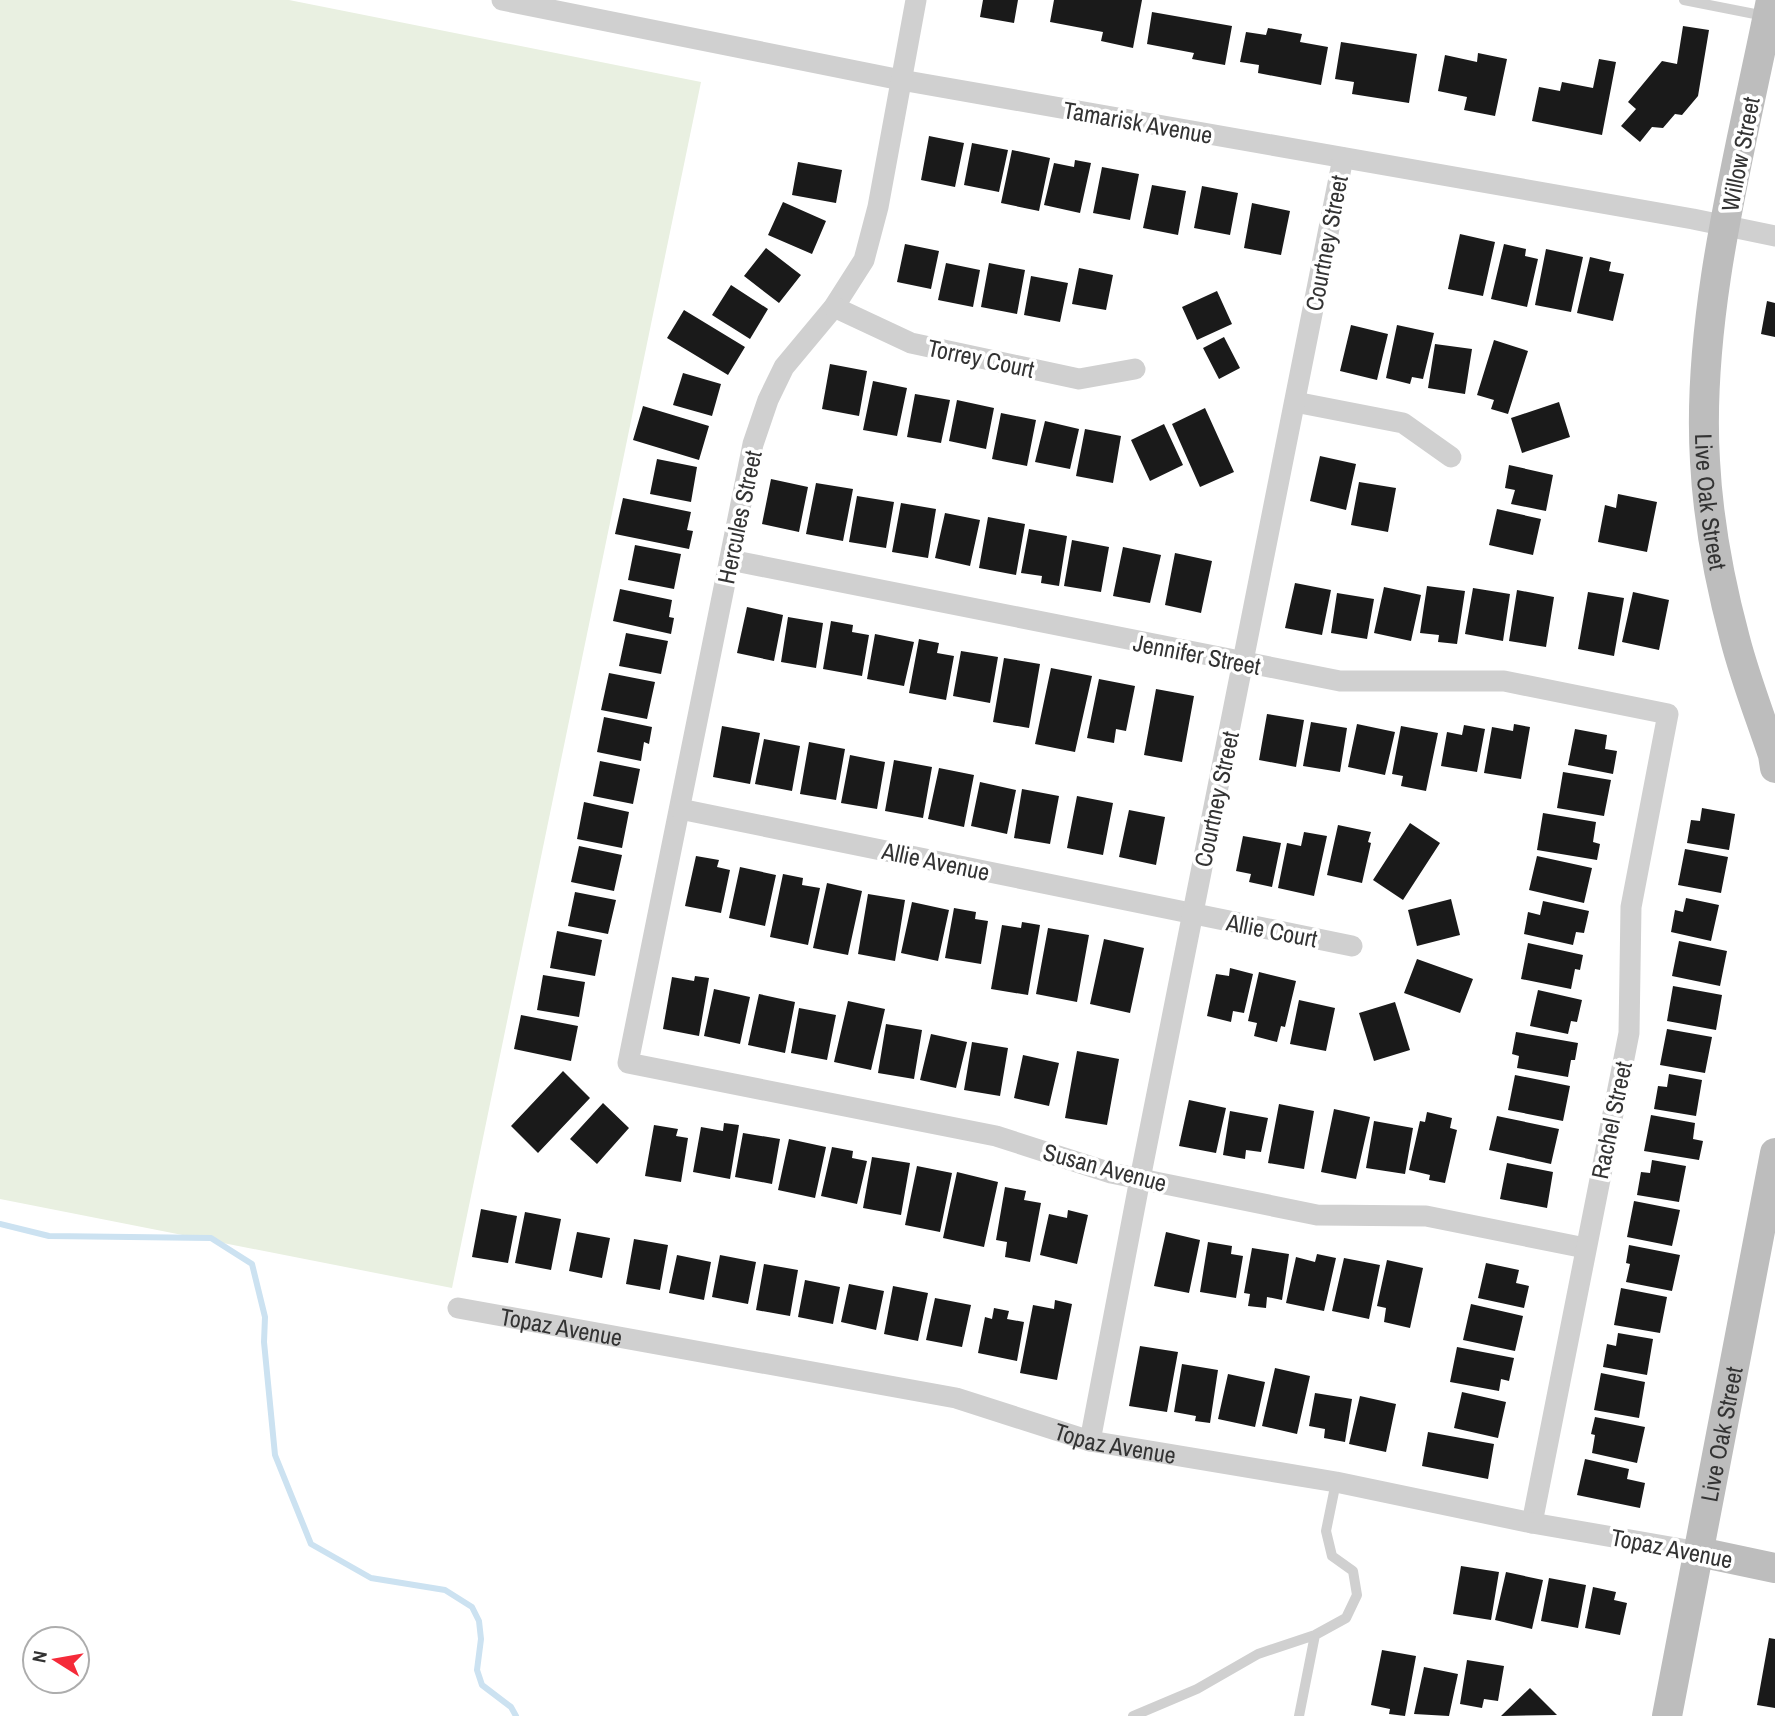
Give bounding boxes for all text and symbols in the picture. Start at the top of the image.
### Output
street label: Tamarisk Avenue [1061,93,1215,151]
street label: Willow Street [1713,94,1767,214]
street label: Courtney Street [1297,172,1355,314]
street label: Torrey Court [925,331,1038,385]
street label: Live Oak Street [1688,433,1735,573]
street label: Hercules Street [709,447,769,587]
street label: Jennifer Street [1131,626,1264,682]
street label: Courtney Street [1186,728,1246,870]
street label: Allie Avenue [878,834,993,888]
street label: Allie Court [1223,905,1321,955]
street label: Rachel Street [1583,1058,1639,1182]
street label: Susan Avenue [1040,1135,1170,1199]
street label: Topaz Avenue [498,1300,625,1353]
street label: Live Oak Street [1692,1363,1750,1504]
street label: Topaz Avenue [1050,1415,1178,1471]
street label: Topaz Avenue [1608,1521,1736,1575]
north arrow [21,1625,91,1695]
text: N [25,1649,53,1665]

